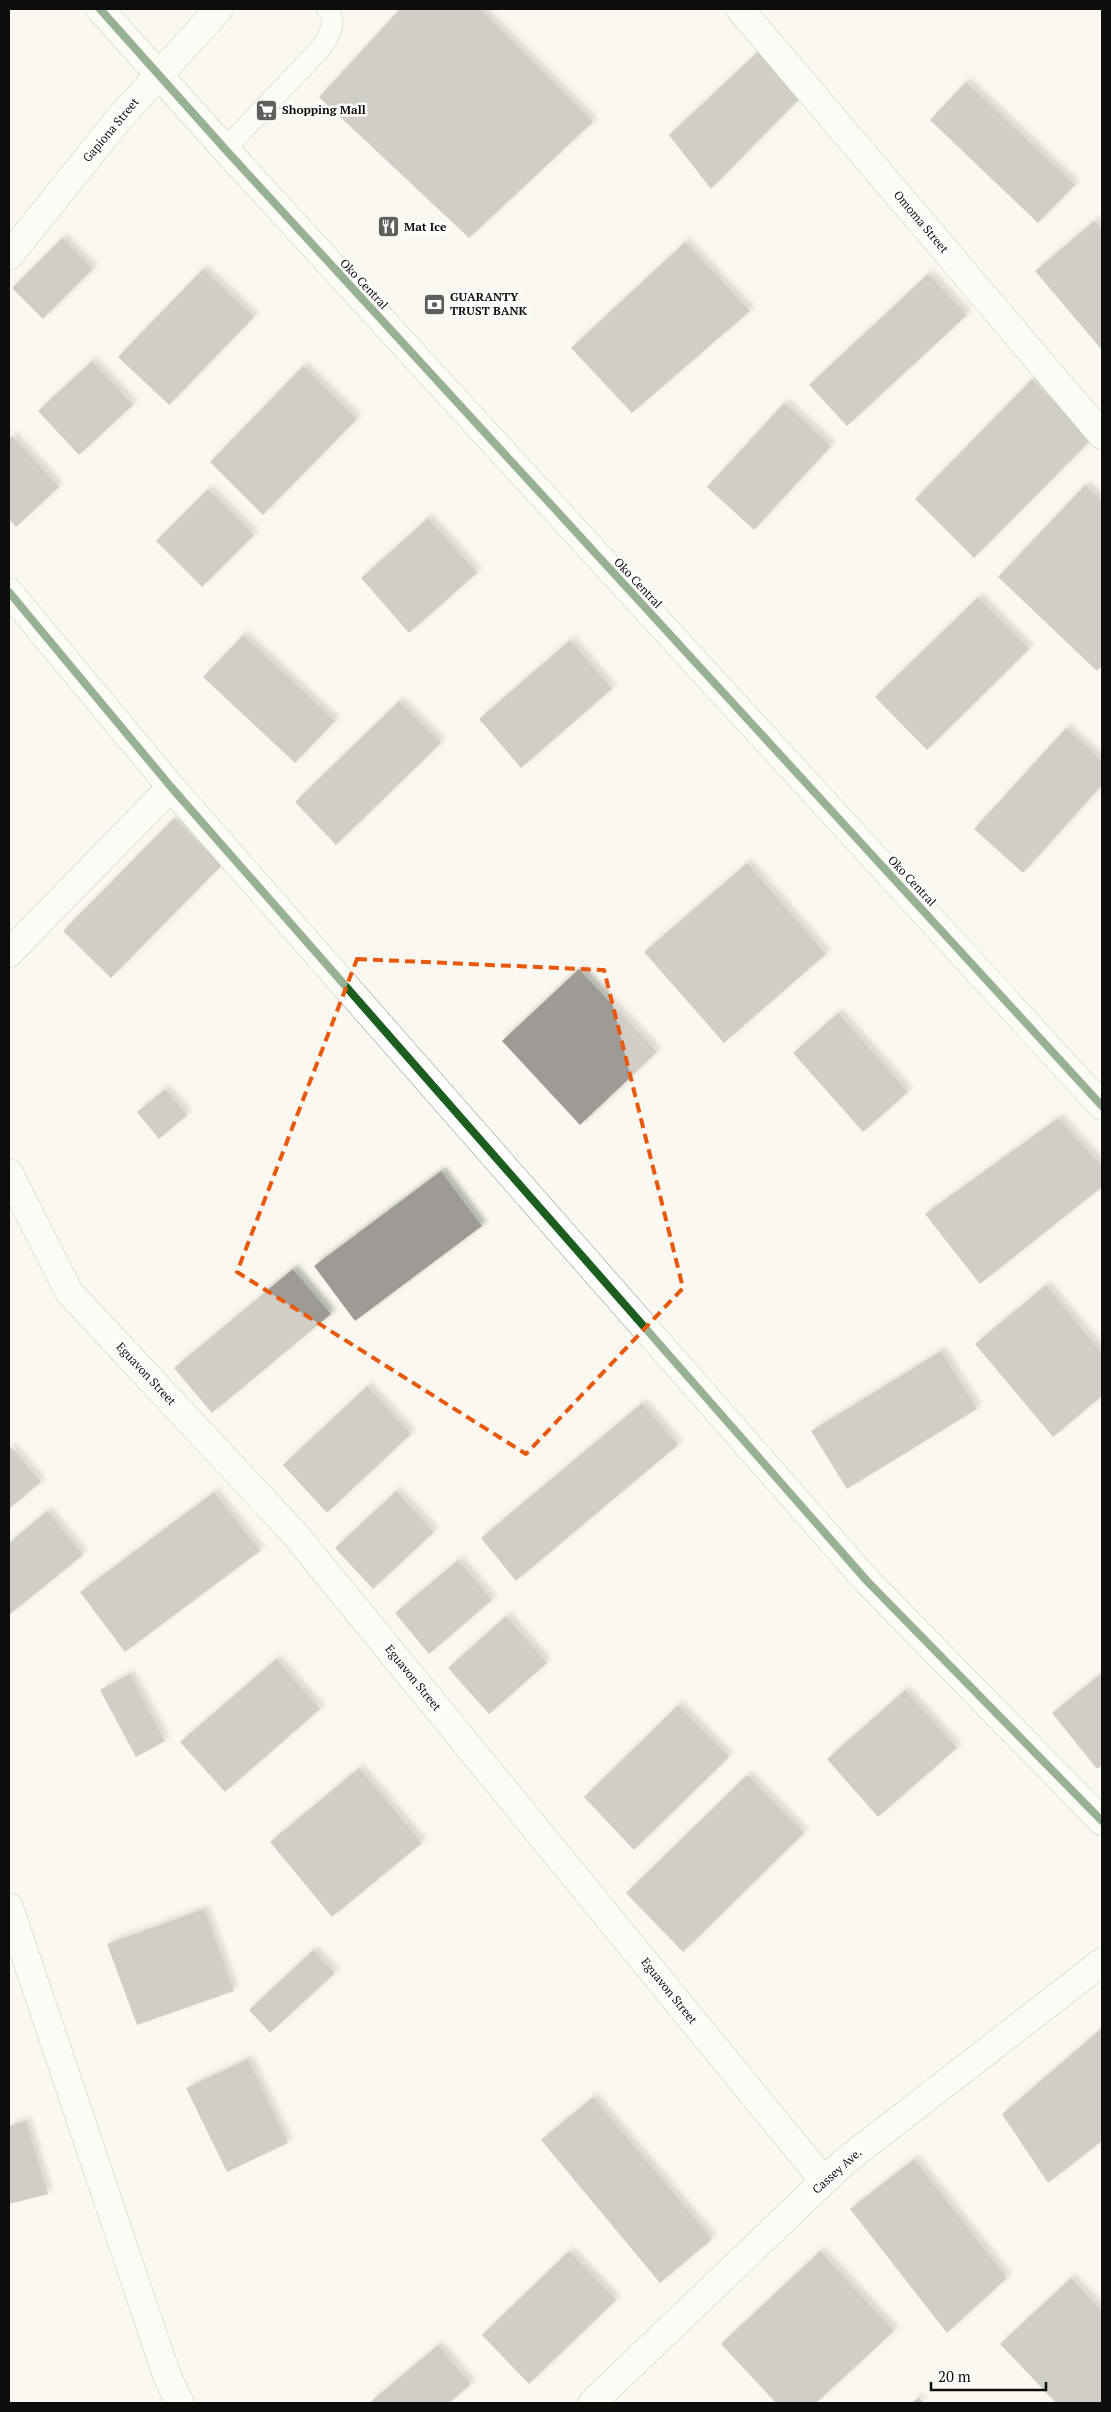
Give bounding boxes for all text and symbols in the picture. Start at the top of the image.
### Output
street label: Gapiona Street [79,94,142,165]
supermarket icon: Shopping Mall [254,98,278,122]
place label: Shopping Mall [282,102,366,117]
street label: Omoma Street [891,187,952,256]
restaurant icon: Mat Ice [376,215,400,239]
place label: Mat Ice [404,219,447,234]
street label: Oko Central [337,255,392,312]
place label: GUARANTY TRUST BANK [450,289,528,318]
bank icon: GUARANTY TRUST BANK [422,292,446,316]
street label: Oko Central [611,554,666,611]
street label: Oko Central [885,852,940,909]
street label: Eguavon Street [113,1339,180,1409]
street label: Eguavon Street [382,1642,445,1714]
street label: Eguavon Street [638,1955,701,2027]
street label: Cassey Ave. [809,2145,864,2197]
scale bar [931,2360,1046,2392]
text: 20 m [938,2366,971,2386]

